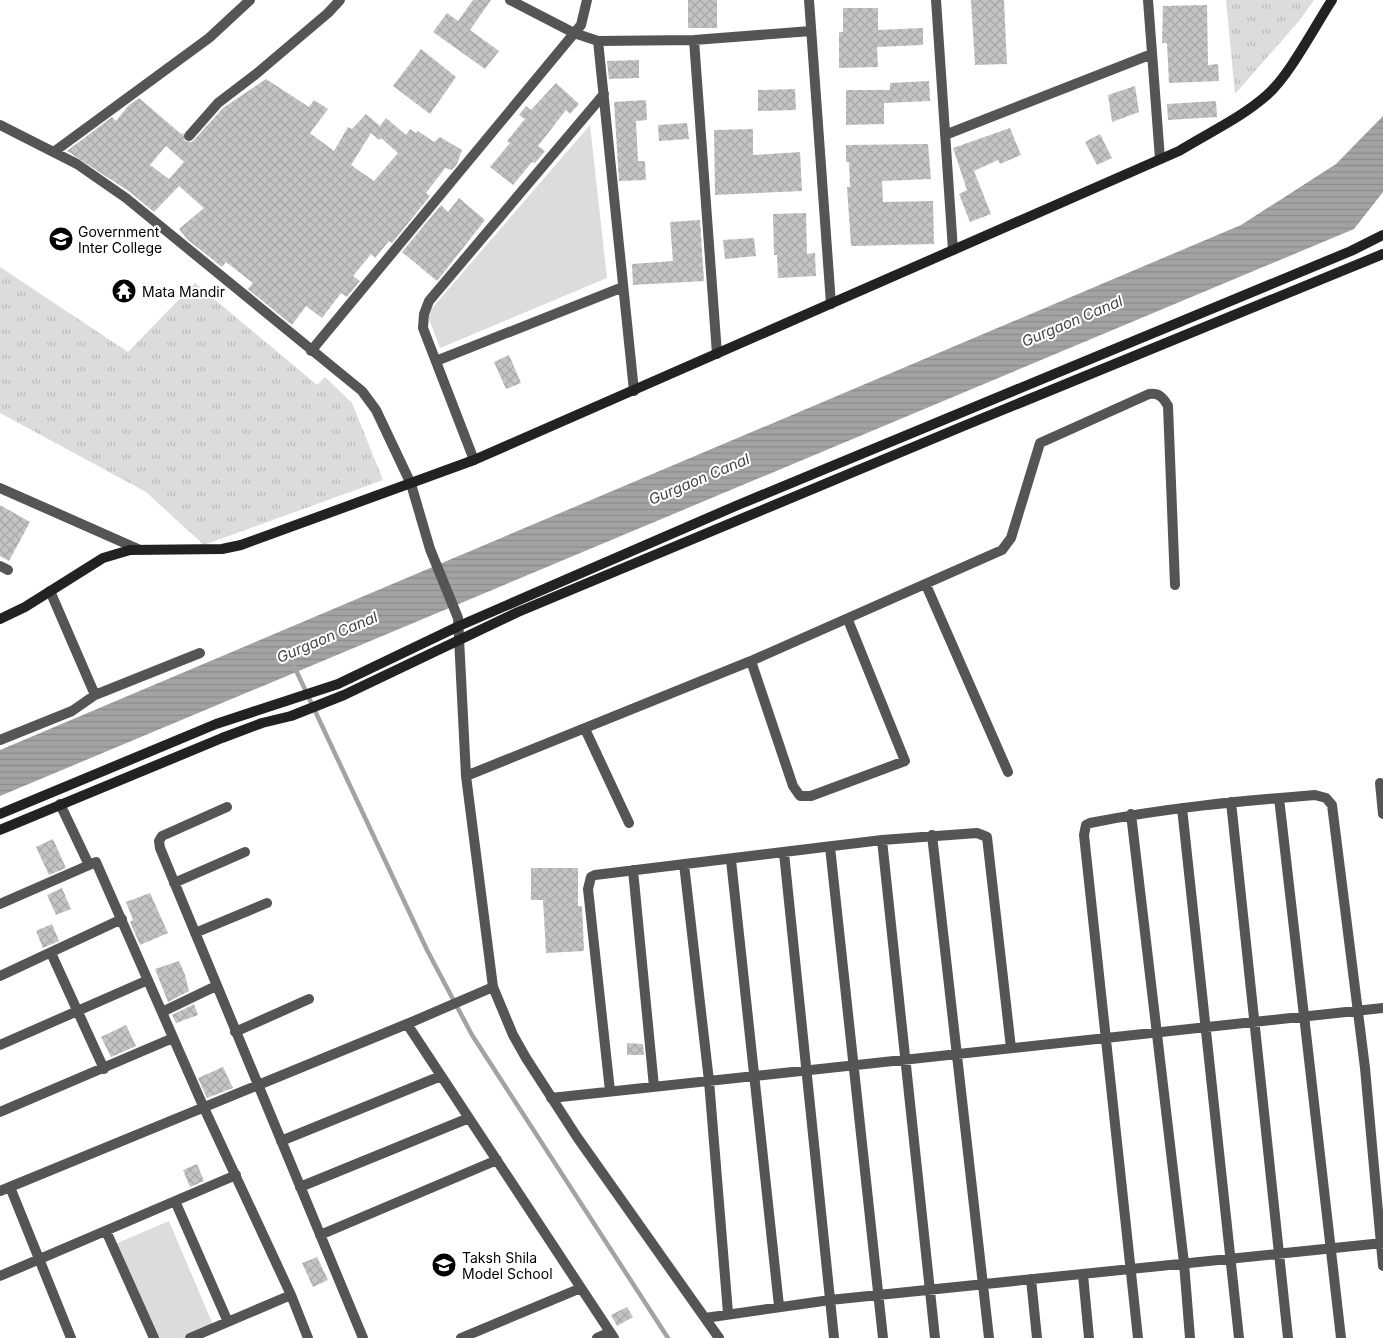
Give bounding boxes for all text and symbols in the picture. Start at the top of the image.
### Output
place label: Government Inter College [78,223,162,256]
school or university icon: Government Inter College [48,226,74,252]
temple icon: Mata Mandir [111,278,137,304]
place label: Mata Mandir [142,283,225,300]
water label: Gurgaon Canal [1019,291,1126,351]
water label: Gurgaon Canal [646,449,753,509]
water label: Gurgaon Canal [274,607,381,667]
place label: Taksh Shila Model School [462,1249,553,1282]
school or university icon: Taksh Shila Model School [431,1252,457,1278]

